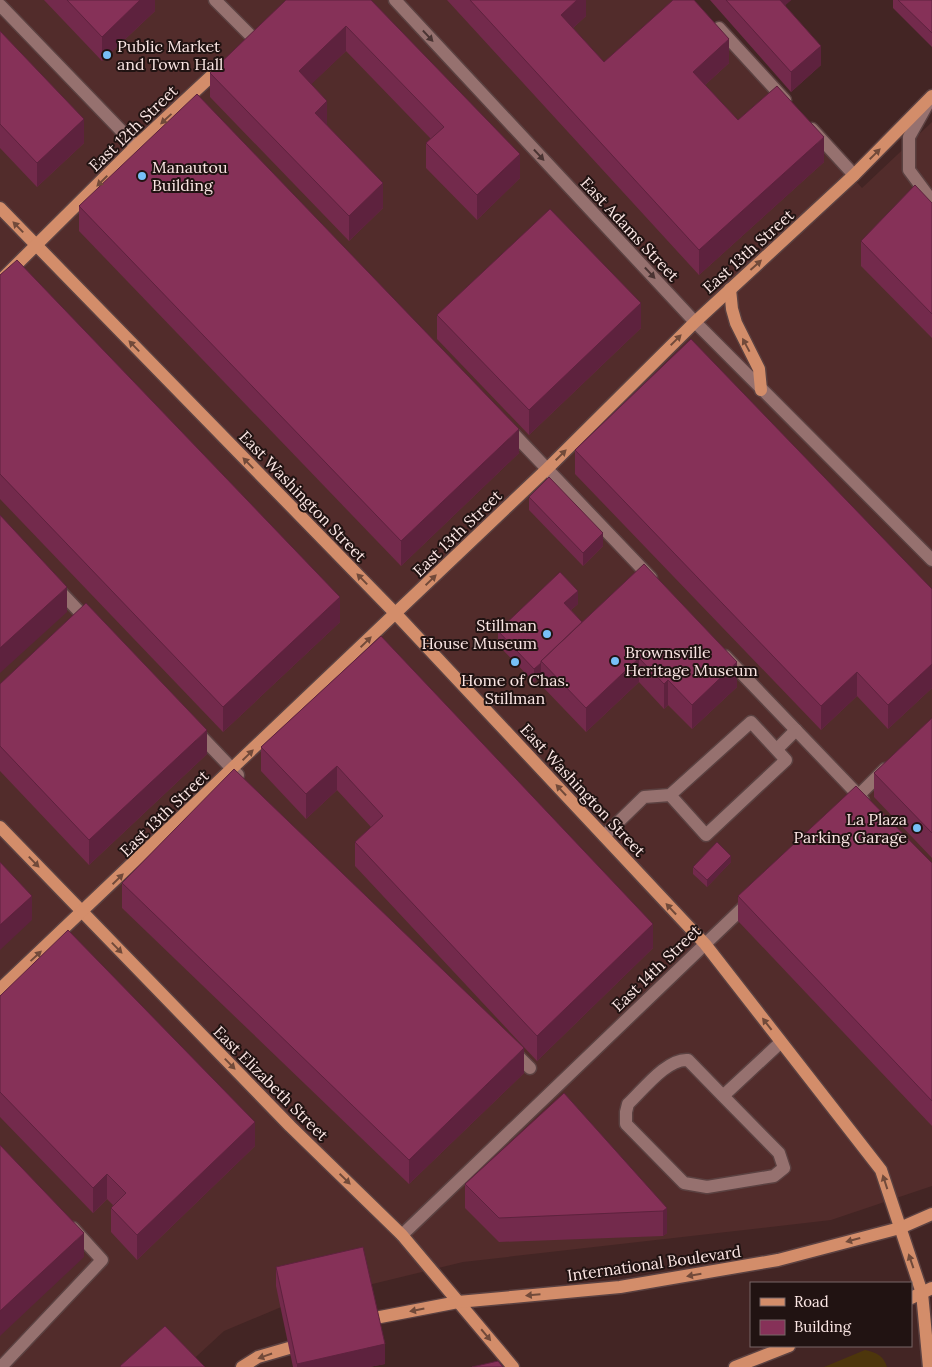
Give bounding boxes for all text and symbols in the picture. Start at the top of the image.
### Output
one-way arrow [422,29,434,41]
place label: Public Market and Town Hall [117,36,223,74]
marker: Public Market and Town Hall [101,49,113,61]
street label: East 12th Street [84,80,182,175]
one-way arrow [160,113,172,125]
one-way arrow [533,148,545,160]
one-way arrow [869,148,881,160]
place label: Manautou Building [152,157,228,195]
marker: Manautou Building [136,170,148,182]
street label: East Adams Street [577,173,684,286]
one-way arrow [96,175,108,187]
street label: East 13th Street [698,204,798,297]
one-way arrow [12,222,24,234]
one-way arrow [750,259,762,271]
one-way arrow [644,267,655,280]
one-way arrow [670,335,682,347]
one-way arrow [742,338,750,352]
one-way arrow [128,341,140,353]
street label: East Washington Street [235,426,371,566]
one-way arrow [555,449,567,461]
one-way arrow [242,457,254,469]
street label: East 13th Street [408,485,506,581]
one-way arrow [356,573,368,585]
one-way arrow [425,574,437,586]
place label: Stillman House Museum [421,615,537,653]
marker: Stillman House Museum [541,628,553,640]
one-way arrow [359,636,371,648]
place label: Brownsville Heritage Museum [625,642,758,680]
marker: Brownsville Heritage Museum [609,655,621,667]
marker: Home of Chas. Stillman [509,656,521,668]
place label: Home of Chas. Stillman [461,670,569,708]
street label: East Washington Street [516,719,650,861]
one-way arrow [242,749,254,761]
street label: East 13th Street [115,765,213,861]
one-way arrow [555,783,566,796]
place label: La Plaza Parking Garage [793,809,907,847]
marker: La Plaza Parking Garage [911,822,923,834]
one-way arrow [28,856,40,868]
one-way arrow [112,873,124,885]
one-way arrow [665,903,677,915]
street label: East 14th Street [607,920,705,1015]
one-way arrow [111,942,123,954]
one-way arrow [29,950,41,962]
one-way arrow [762,1017,772,1031]
street label: East Elizabeth Street [209,1021,333,1145]
one-way arrow [224,1058,236,1070]
one-way arrow [339,1173,351,1185]
one-way arrow [881,1174,889,1189]
one-way arrow [846,1237,861,1245]
street label: International Boulevard [566,1241,743,1285]
one-way arrow [907,1253,914,1268]
one-way arrow [686,1271,702,1279]
legend [750,1282,912,1347]
one-way arrow [525,1292,541,1300]
text: Road [794,1292,829,1311]
one-way arrow [408,1307,424,1315]
text: Building [794,1317,852,1336]
one-way arrow [480,1328,492,1340]
one-way arrow [257,1352,272,1360]

